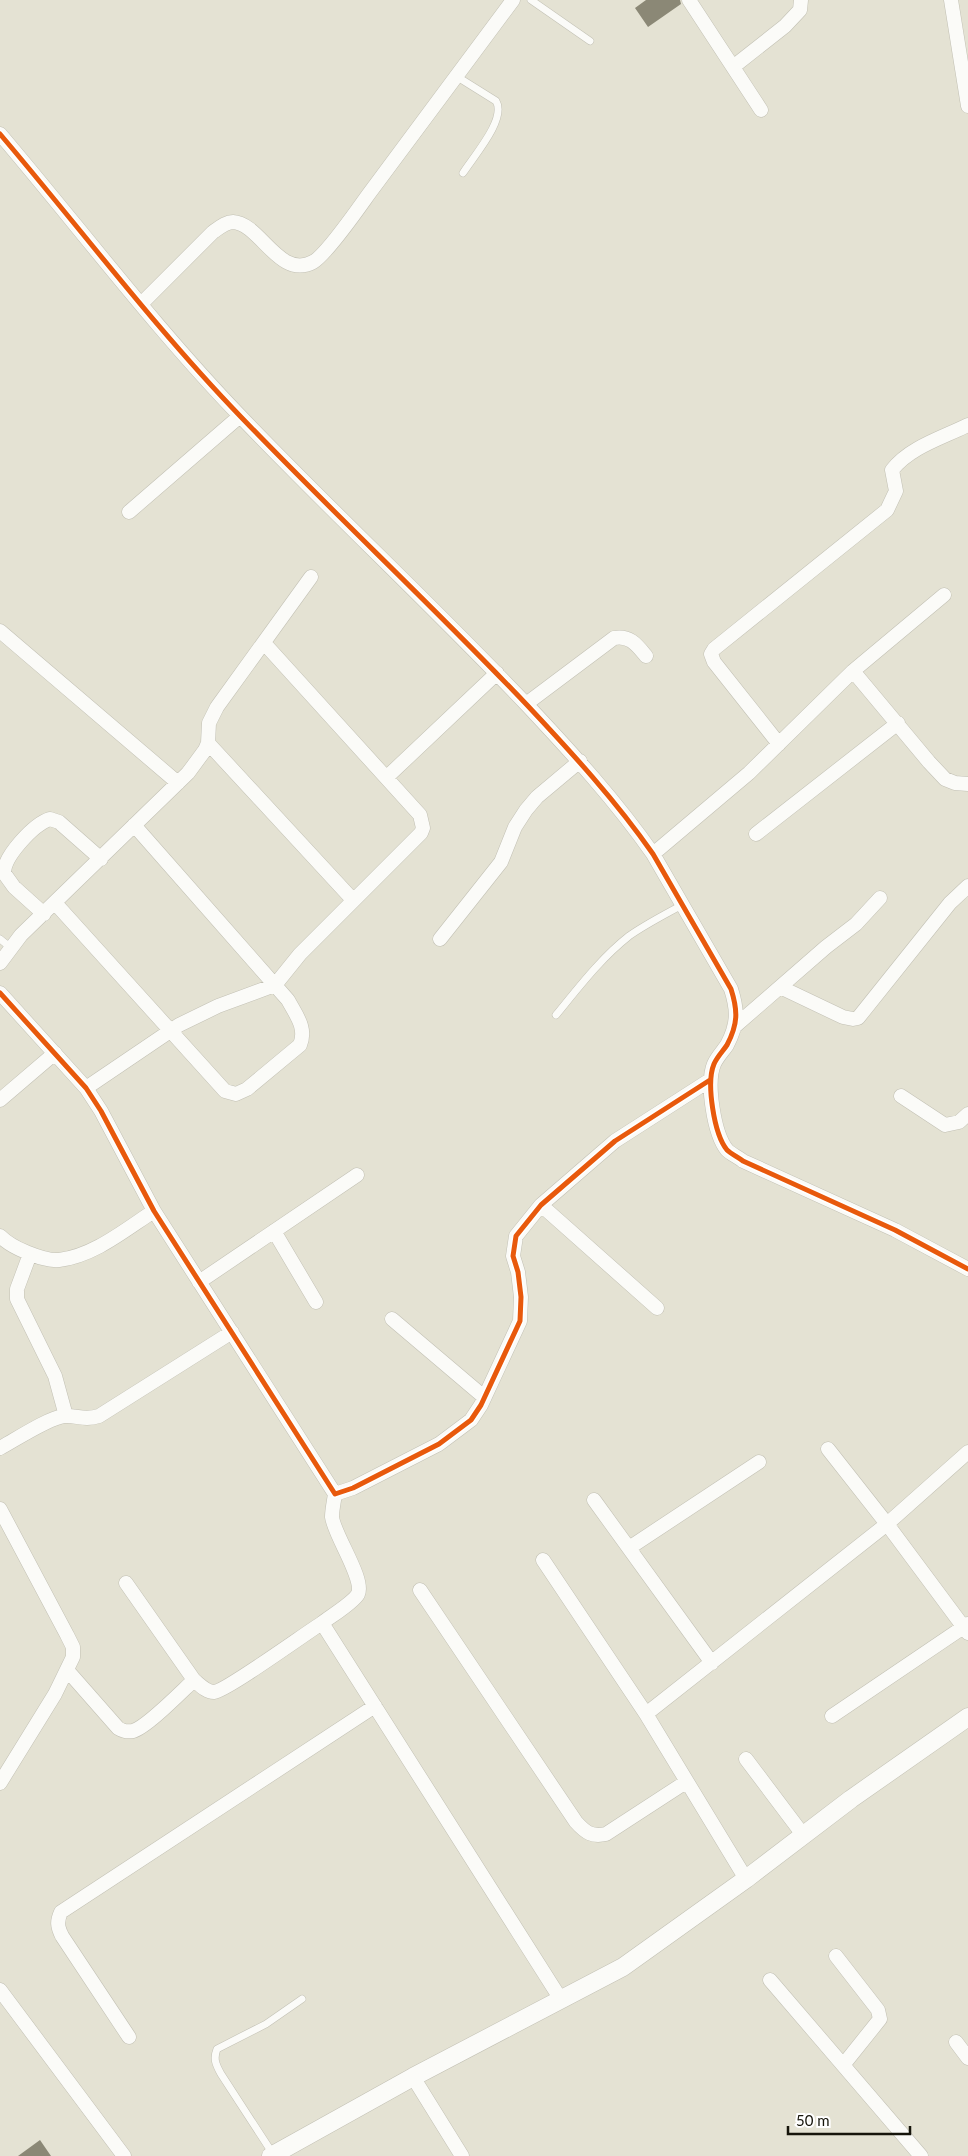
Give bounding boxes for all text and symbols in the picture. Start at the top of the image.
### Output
scale bar [788,2104,910,2136]
text: 50 m [796,2111,830,2129]

